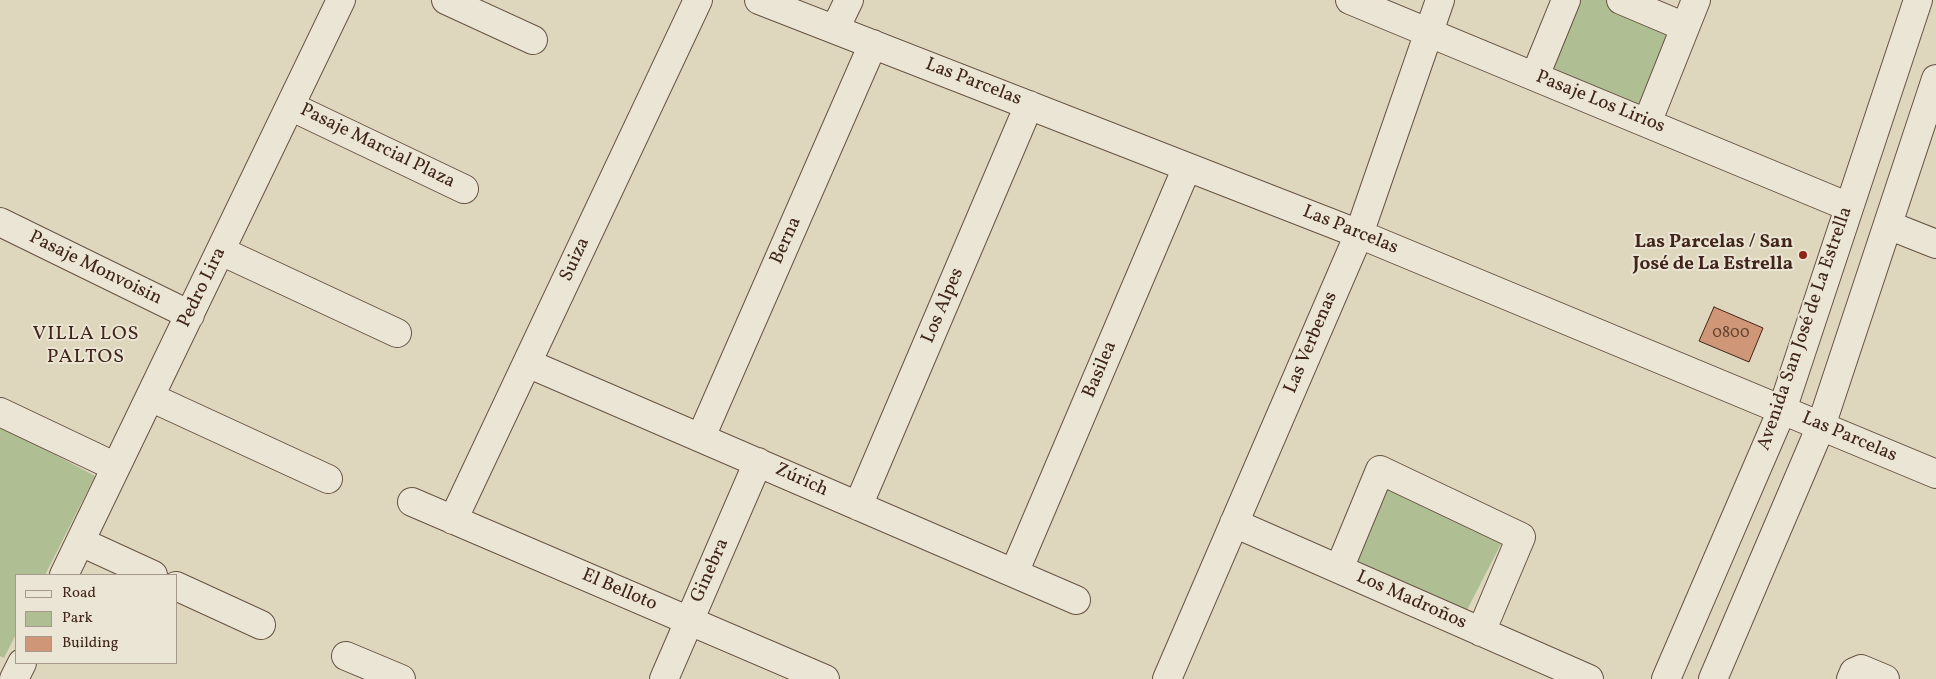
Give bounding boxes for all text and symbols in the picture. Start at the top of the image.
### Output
street label: Las Parcelas [922,54,1024,112]
street label: Pasaje Los Lirios [1532,67,1668,139]
street label: Pasaje Marcial Plaza [296,100,458,194]
street label: Las Parcelas [1299,201,1401,261]
street label: Avenida San José de La Estrella [1754,204,1858,454]
street label: Berna [766,214,808,268]
street label: Pasaje Monvoisin [25,227,165,311]
place label: Las Parcelas / San José de La Estrella [1633,233,1793,277]
street label: Suiza [556,234,596,286]
street label: Pedro Lira [174,244,232,332]
marker: Las Parcelas / San José de La Estrella [1797,249,1809,261]
street label: Los Alpes [918,265,970,347]
street label: Las Verbenas [1280,289,1344,397]
district label: VILLA LOS PALTOS [31,323,141,370]
house number: 0800 [1712,324,1750,344]
street label: Basilea [1079,338,1123,402]
street label: Las Parcelas [1798,408,1900,468]
street label: Zúrich [771,459,831,503]
street label: Ginebra [687,535,735,607]
street label: El Belloto [578,565,660,617]
street label: Los Madroños [1352,567,1470,635]
legend [15,574,178,664]
text: Road [62,583,96,604]
text: Park [62,608,93,629]
text: Building [62,633,118,654]

